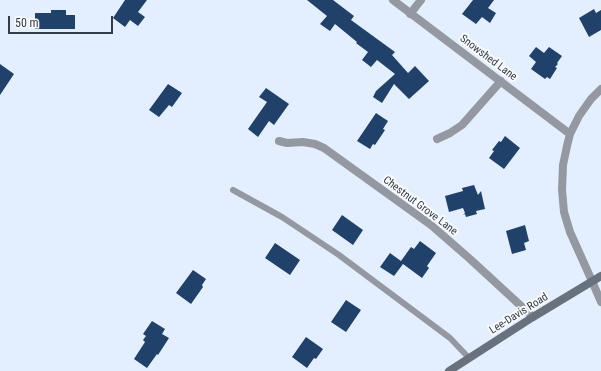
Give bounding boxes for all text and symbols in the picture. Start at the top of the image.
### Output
scale bar [10,8,115,34]
text: 50 m [15,16,39,30]
street label: Snowshed Lane [457,32,519,84]
street label: Chestnut Grove Lane [380,174,460,238]
street label: Lee-Davis Road [487,291,551,337]

